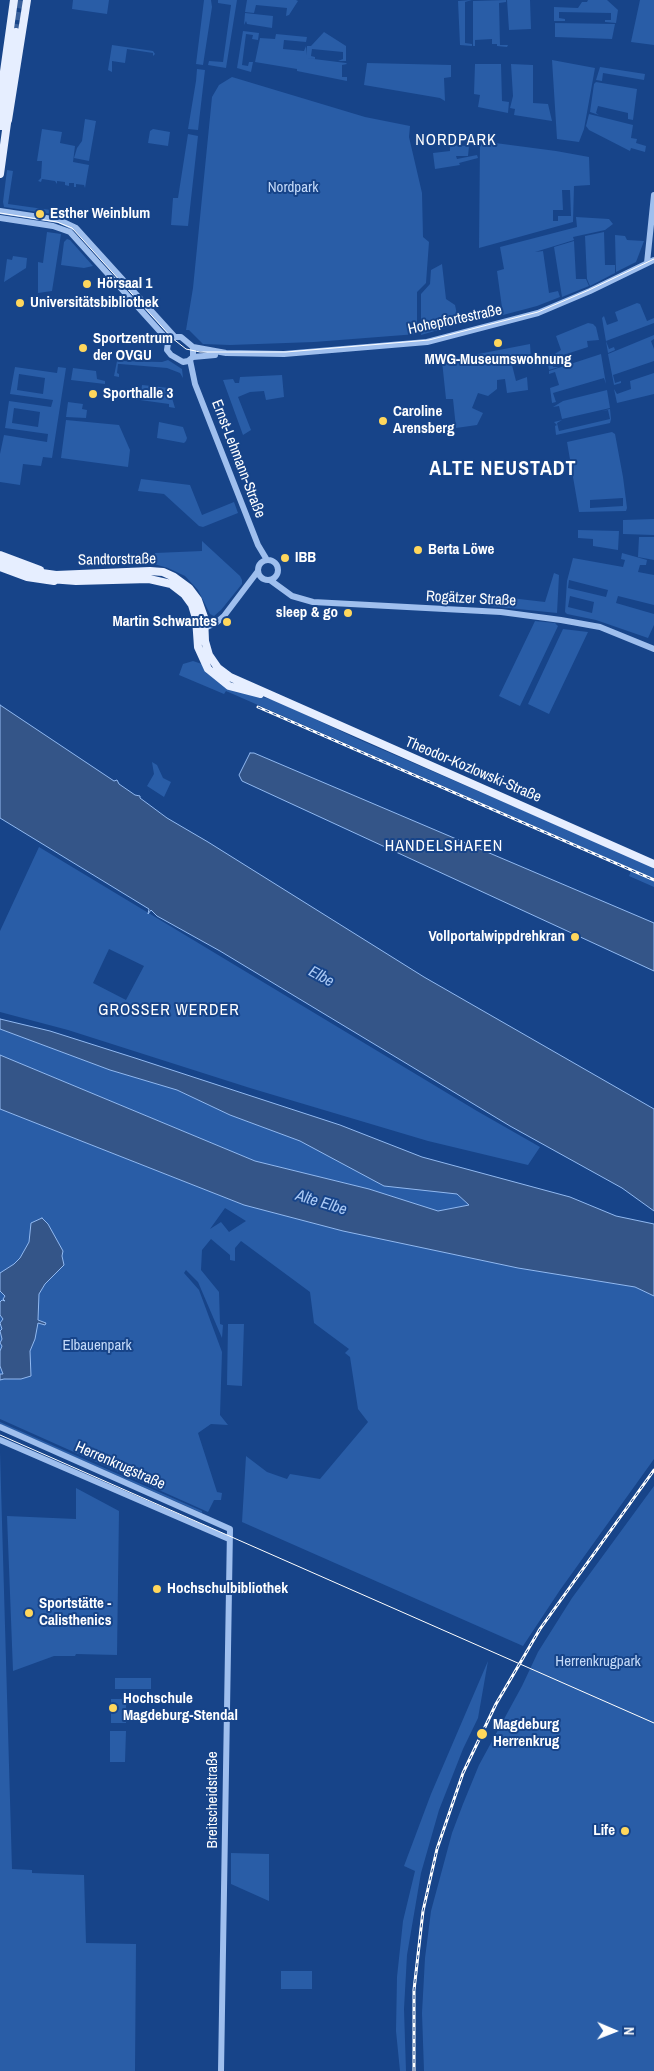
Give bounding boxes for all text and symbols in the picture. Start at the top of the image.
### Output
district label: NORDPARK [414,131,498,151]
park label: Nordpark [268,179,318,197]
place label: Esther Weinblum [50,205,150,223]
marker: Esther Weinblum [34,208,46,220]
place label: Hörsaal 1 [97,275,152,293]
marker: Hörsaal 1 [81,278,93,290]
place label: Universitätsbibliothek [30,294,159,312]
marker: Universitätsbibliothek [14,297,26,309]
street label: Hohepfortestraße [406,301,504,339]
place label: Sportzentrum der OVGU [93,330,173,365]
marker: MWG-Museumswohnung [492,337,504,349]
marker: Sportzentrum der OVGU [77,342,89,354]
place label: MWG-Museumswohnung [425,351,571,369]
place label: Sporthalle 3 [103,385,173,403]
marker: Sporthalle 3 [87,388,99,400]
street label: Ernst-Lehmann-Straße [207,397,269,521]
place label: Caroline Arensberg [393,403,455,438]
marker: Caroline Arensberg [377,415,389,427]
district label: ALTE NEUSTADT [428,458,578,482]
place label: Berta Löwe [428,541,494,559]
marker: Berta Löwe [412,544,424,556]
place label: IBB [295,549,316,567]
street label: Sandtorstraße [78,550,156,570]
marker: IBB [279,552,291,564]
street label: Rogätzer Straße [425,588,517,610]
place label: sleep & go [276,604,338,622]
marker: sleep & go [342,607,354,619]
place label: Martin Schwantes [112,613,217,631]
marker: Martin Schwantes [221,616,233,628]
street label: Theodor-Kozlowski-Straße [402,733,544,807]
district label: HANDELSHAFEN [383,837,505,857]
place label: Vollportalwippdrehkran [429,928,565,946]
marker: Vollportalwippdrehkran [569,931,581,943]
water label: Elbe [305,962,337,992]
district label: GROSSER WERDER [96,1001,242,1021]
water label: Alte Elbe [293,1186,349,1220]
park label: Elbauenpark [62,1337,132,1355]
street label: Herrenkrugstraße [72,1438,168,1494]
place label: Hochschulbibliothek [167,1580,288,1598]
marker: Hochschulbibliothek [151,1583,163,1595]
place label: Sportstätte - Calisthenics [39,1595,111,1630]
marker: Sportstätte - Calisthenics [23,1607,35,1619]
park label: Herrenkrugpark [555,1653,641,1671]
place label: Hochschule Magdeburg-Stendal [123,1690,238,1725]
marker: Hochschule Magdeburg-Stendal [107,1702,119,1714]
place label: Magdeburg Herrenkrug [493,1716,559,1751]
marker: Magdeburg Herrenkrug [475,1727,489,1741]
street label: Breitscheidstraße [204,1751,222,1849]
place label: Life [593,1822,615,1840]
marker: Life [619,1825,631,1837]
north arrow [589,2006,639,2056]
text: N [620,2027,638,2036]

